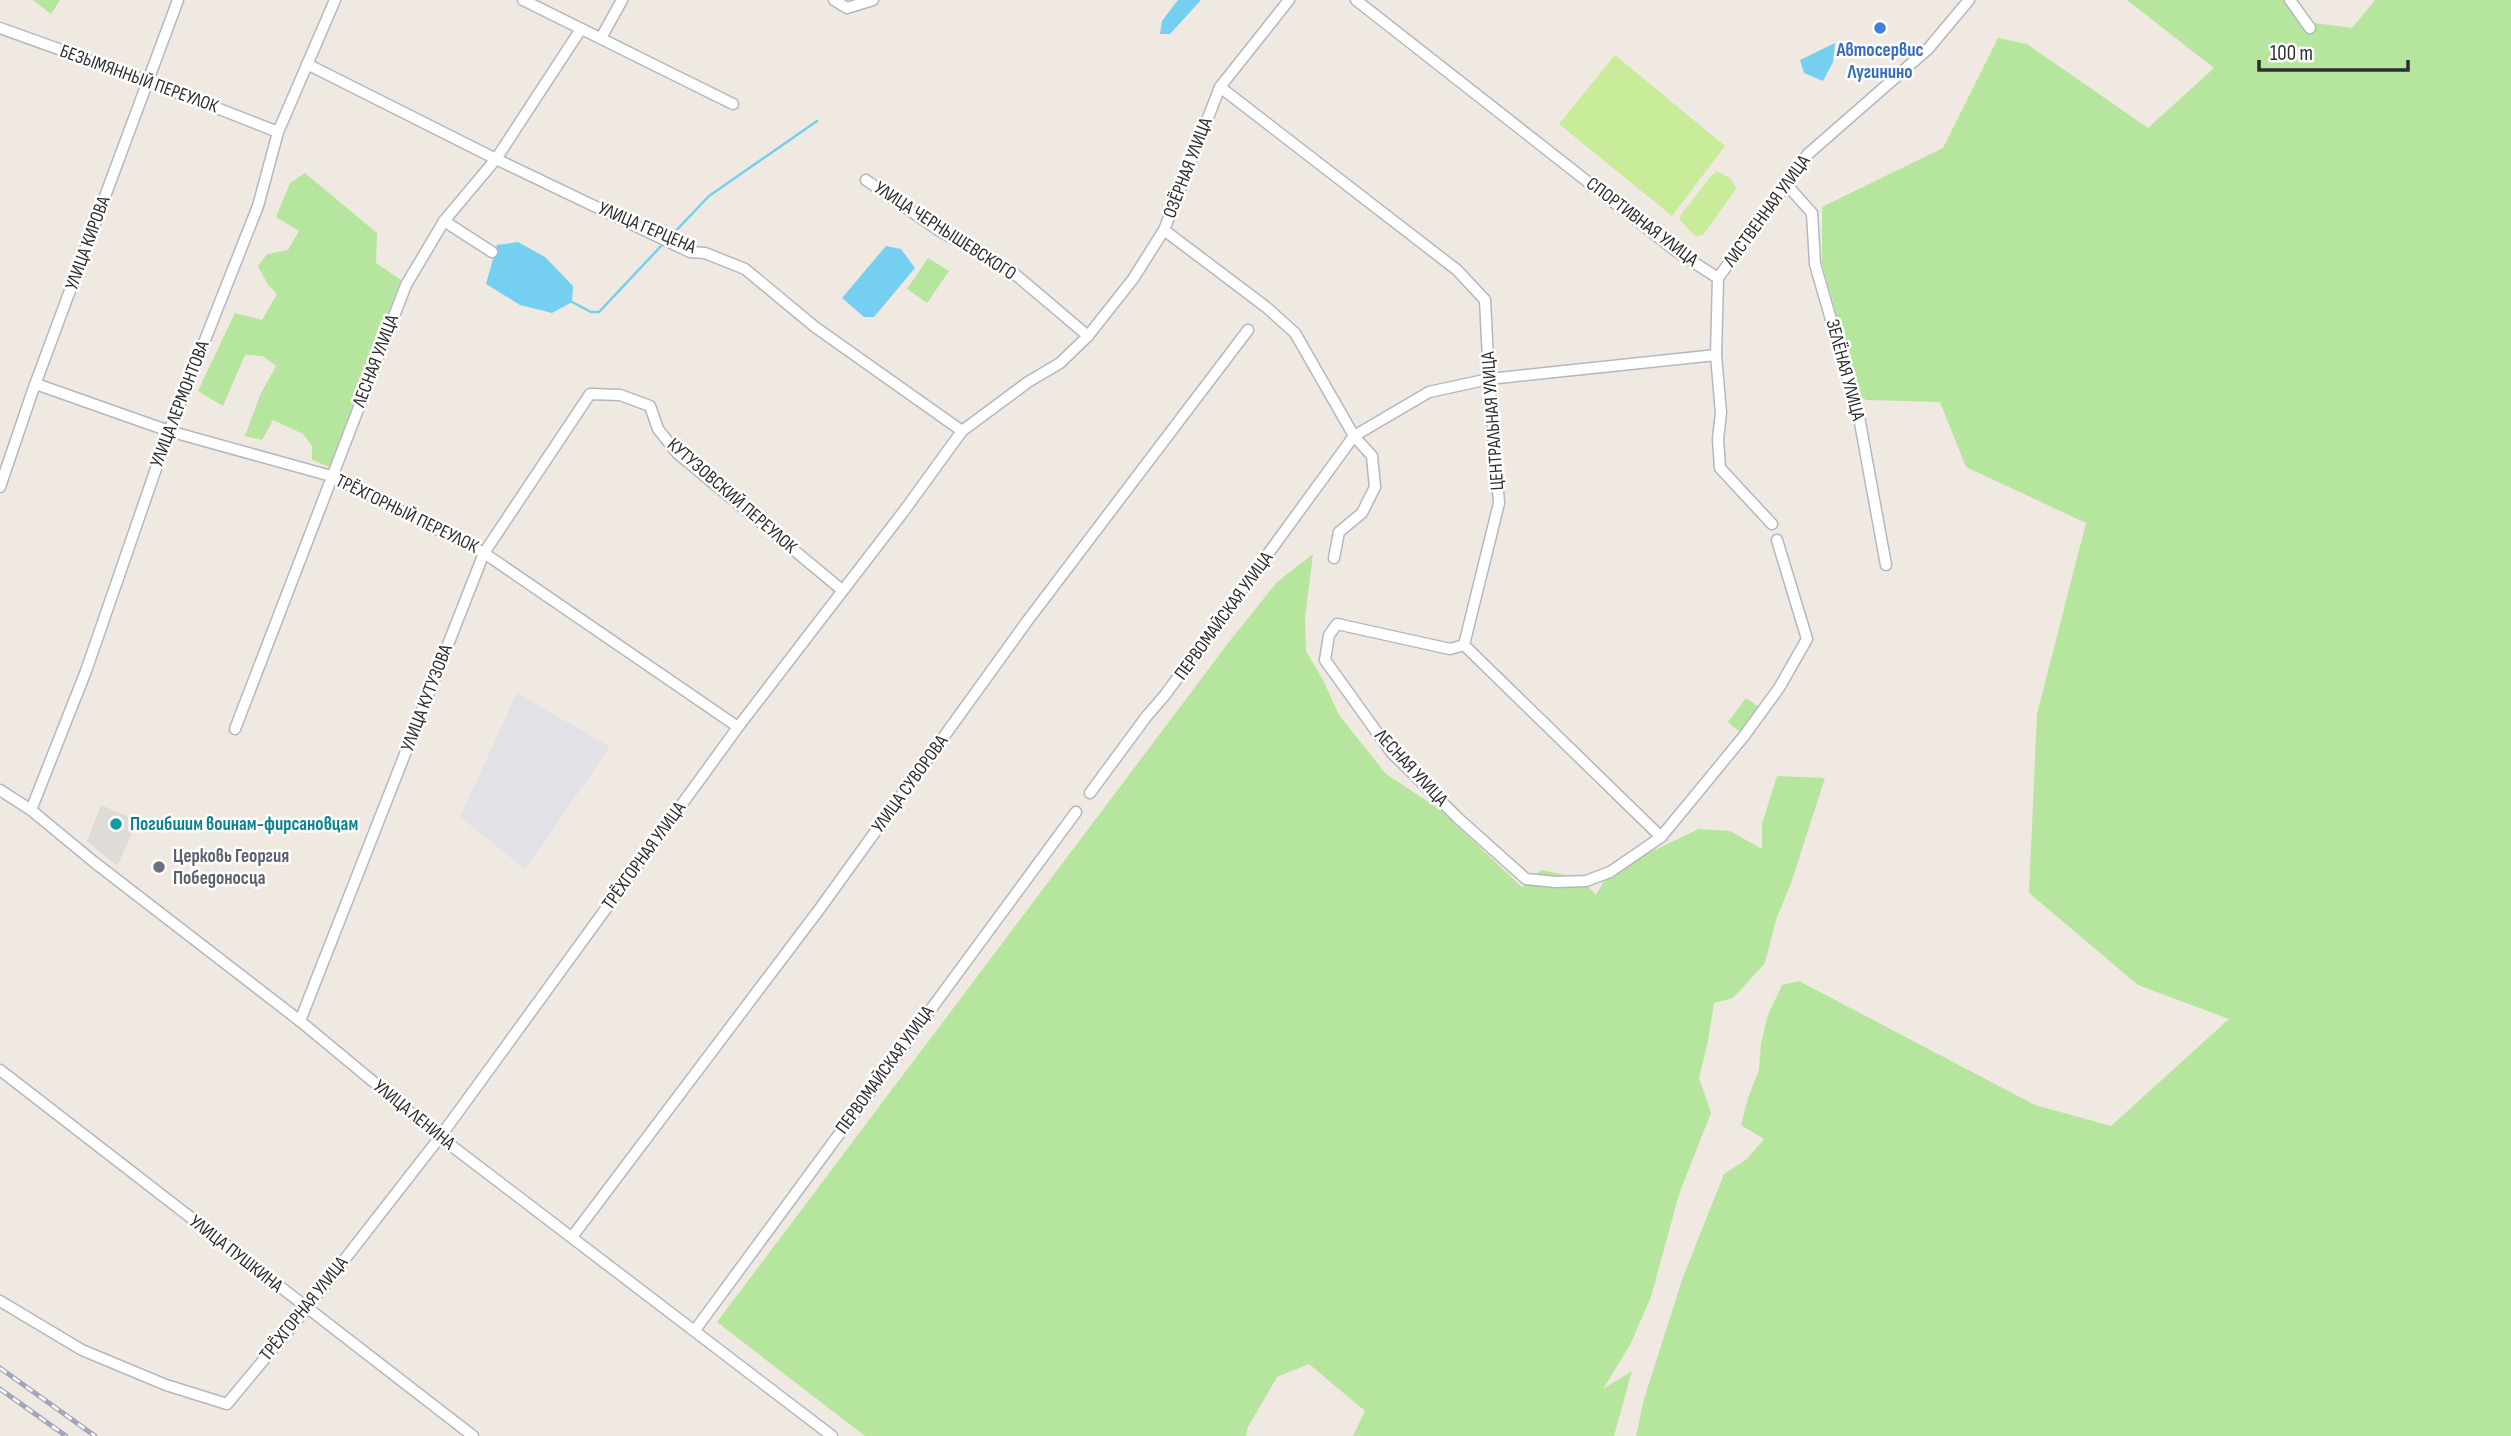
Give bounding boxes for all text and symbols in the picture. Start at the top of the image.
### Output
marker: Автосервис Лугинино [1872,20,1888,36]
scale bar [2259,28,2408,72]
place label: Автосервис Лугинино [1836,39,1923,84]
street label: БЕЗЫМЯННЫЙ ПЕРЕУЛОК [57,40,222,119]
text: 100 m [2270,41,2313,66]
street label: ОЗЁРНАЯ УЛИЦА [1158,114,1218,221]
street label: ЛИСТВЕННАЯ УЛИЦА [1718,150,1816,272]
street label: СПОРТИВНАЯ УЛИЦА [1581,172,1703,272]
street label: УЛИЦА ЧЕРНЫШЕВСКОГО [870,176,1020,286]
street label: УЛИЦА КИРОВА [60,192,116,293]
street label: УЛИЦА ГЕРЦЕНА [595,197,700,259]
street label: ЛЕСНАЯ УЛИЦА [348,311,404,411]
street label: ЗЕЛЁНАЯ УЛИЦА [1820,317,1870,424]
street label: УЛИЦА ЛЕРМОНТОВА [145,337,215,470]
street label: ЦЕНТРАЛЬНАЯ УЛИЦА [1477,350,1509,491]
street label: КУТУЗОВСКИЙ ПЕРЕУЛОК [662,433,802,559]
street label: ТРЁХГОРНЫЙ ПЕРЕУЛОК [332,469,483,559]
street label: ПЕРВОМАЙСКАЯ УЛИЦА [1170,547,1279,685]
street label: УЛИЦА КУТУЗОВА [396,641,458,755]
street label: ЛЕСНАЯ УЛИЦА [1369,724,1453,812]
street label: УЛИЦА СУВОРОВА [867,730,954,837]
street label: ТРЁХГОРНАЯ УЛИЦА [597,797,691,914]
place label: Погибшим воинам-фирсановцам [130,813,358,836]
marker: Погибшим воинам-фирсановцам [108,816,124,832]
place label: Церковь Георгия Победоносца [173,845,289,890]
marker: Церковь Георгия Победоносца [151,859,167,875]
street label: ПЕРВОМАЙСКАЯ УЛИЦА [831,1001,940,1139]
street label: УЛИЦА ЛЕНИНА [368,1075,460,1156]
street label: УЛИЦА ПУШКИНА [185,1210,288,1298]
street label: ТРЁХГОРНАЯ УЛИЦА [255,1251,354,1366]

